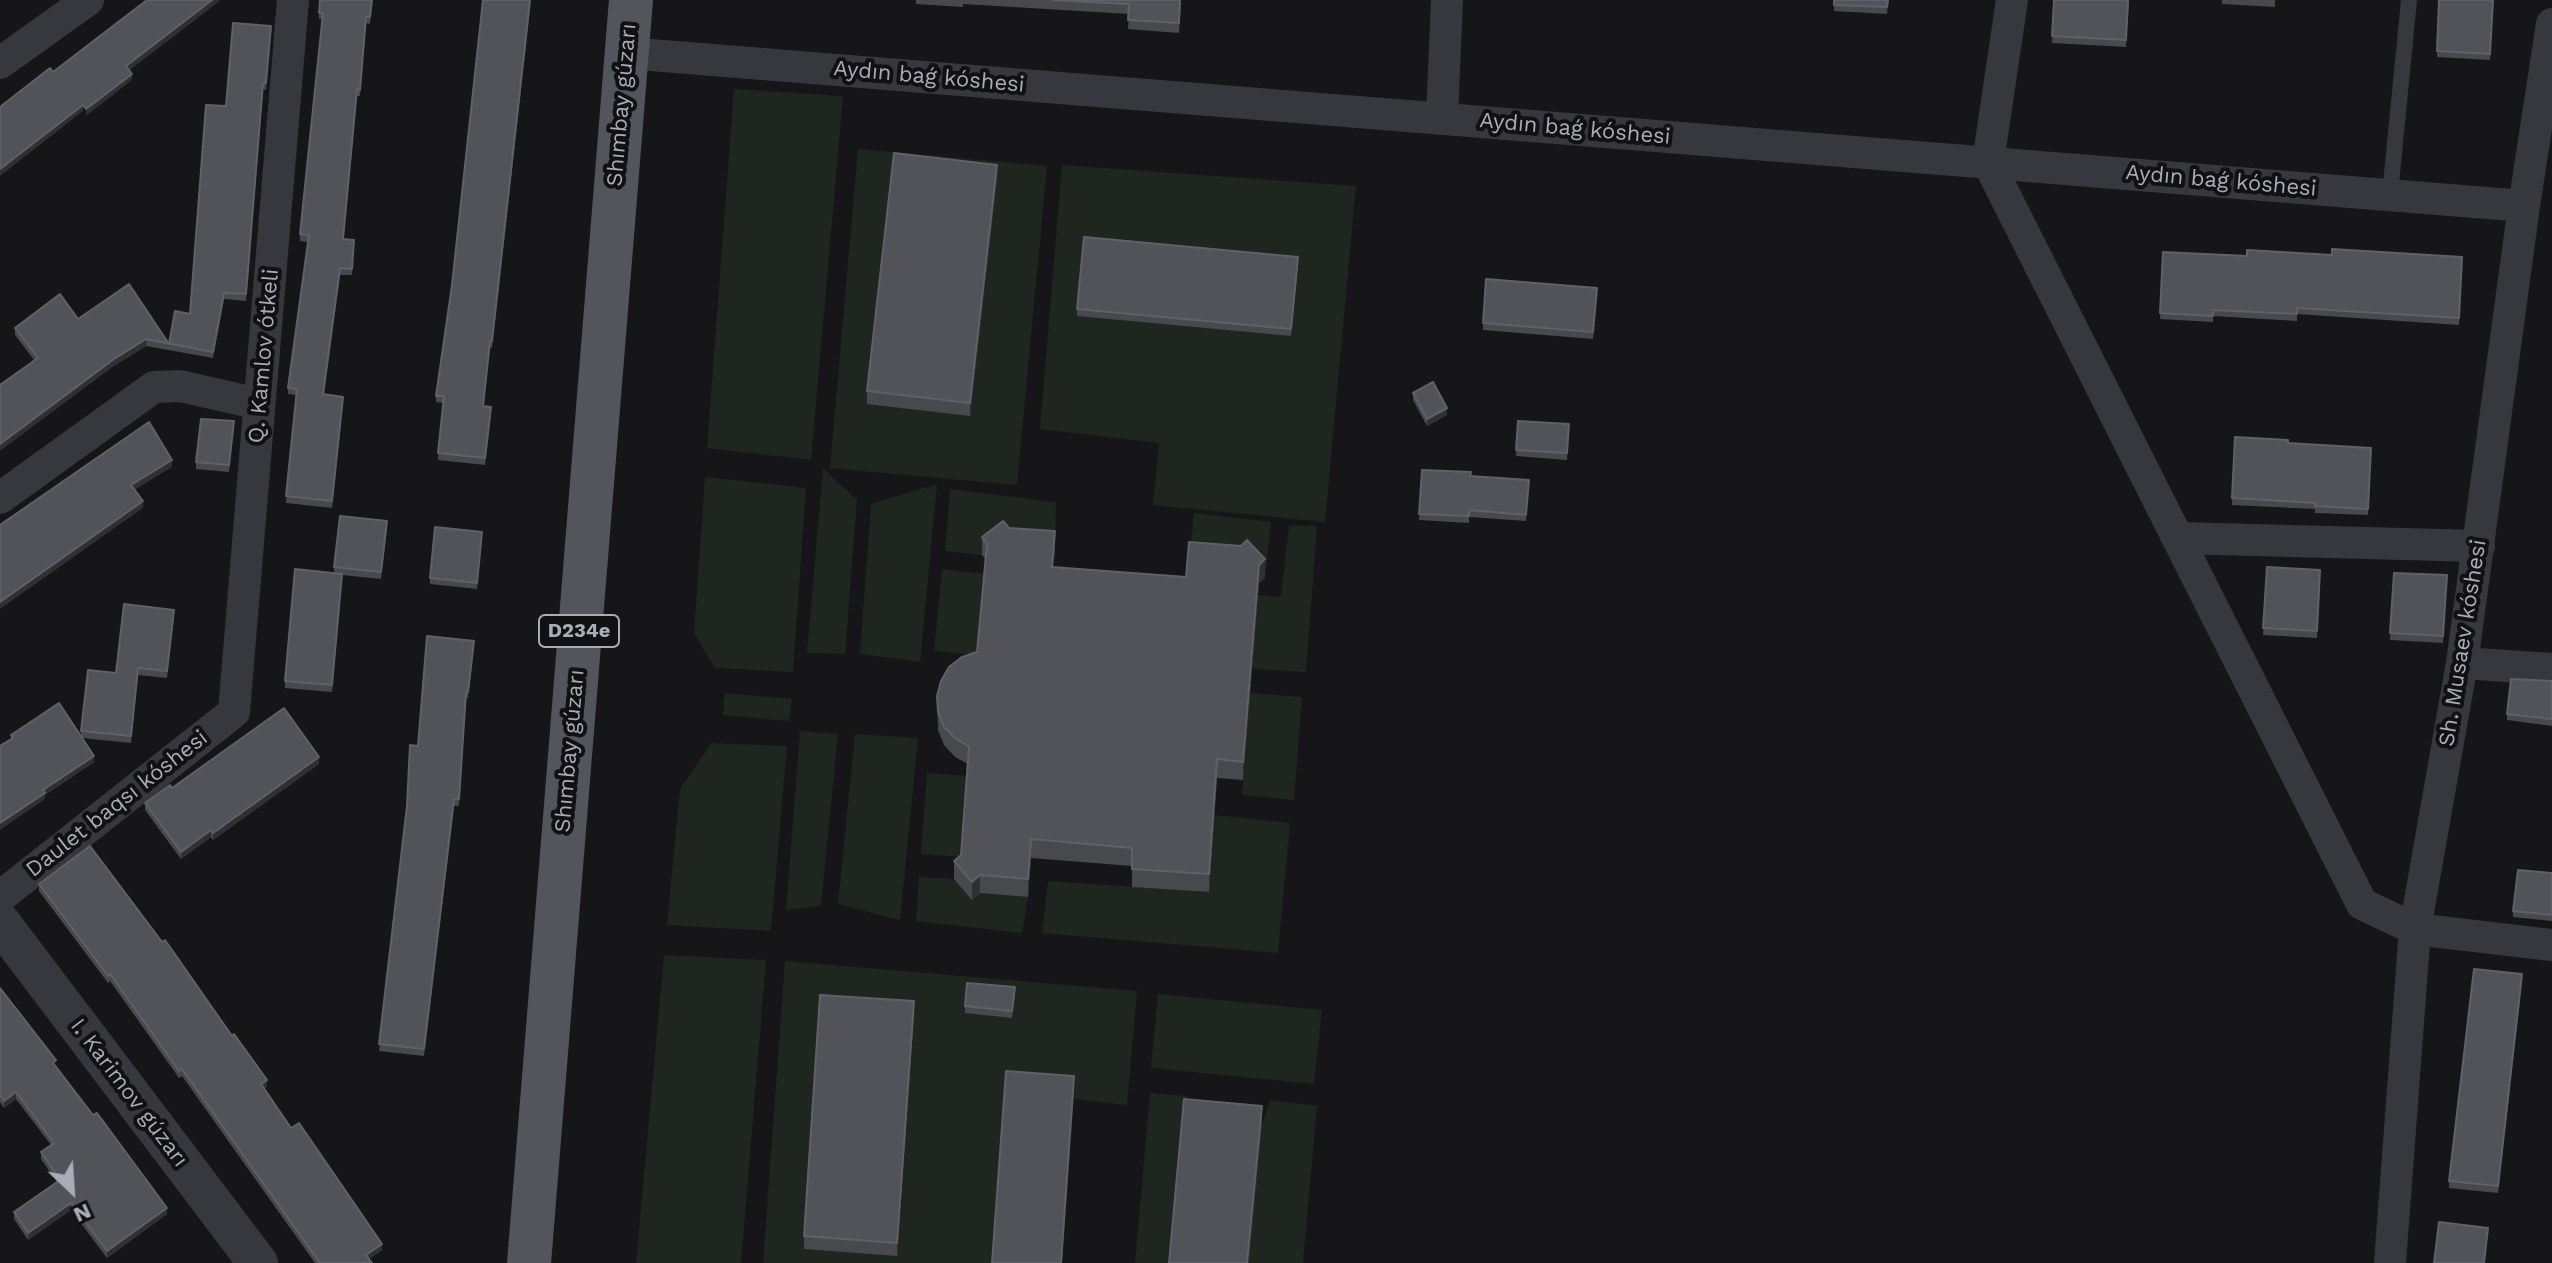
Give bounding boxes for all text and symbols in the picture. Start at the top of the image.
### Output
street label: Shımbay gúzarı [602,23,642,187]
street label: Aydın baǵ kóshesi [832,55,1026,99]
street label: Aydın baǵ kóshesi [1478,107,1672,151]
street label: Aydın baǵ kóshesi [2124,159,2318,203]
street label: Q. Kamlov ótkeli [243,268,285,444]
street label: Sh. Musaev kóshesi [2434,538,2492,748]
road number: D234e [539,615,619,647]
street label: Shımbay gúzarı [550,669,590,833]
street label: Daulet baqsı kóshesi [21,725,213,883]
street label: I. Karimov gúzarı [65,1014,193,1172]
north arrow [32,1151,112,1231]
text: N [70,1198,95,1228]

